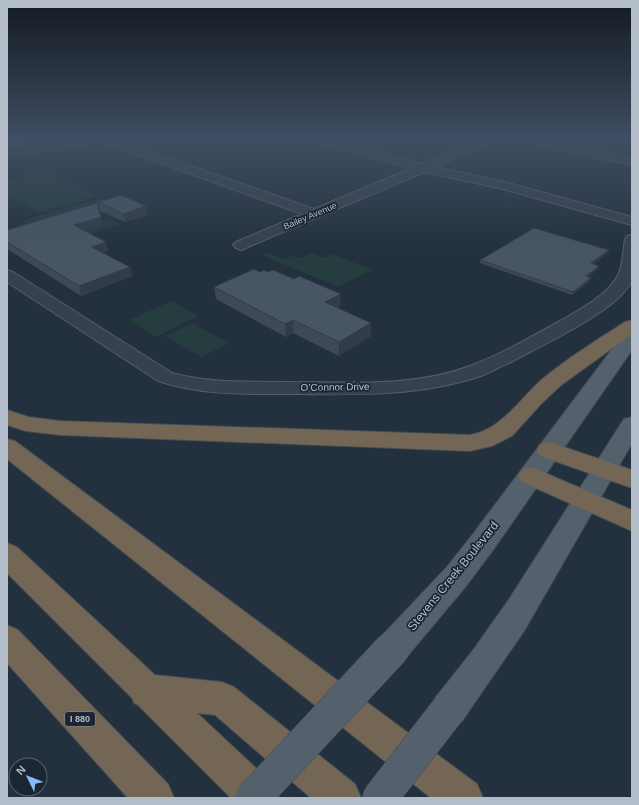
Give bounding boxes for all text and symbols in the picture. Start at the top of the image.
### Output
street label: Bailey Avenue [282,200,338,232]
street label: O’Connor Drive [300,381,370,393]
street label: Stevens Creek Boulevard [405,519,501,633]
road number: I 880 [65,712,95,726]
north arrow [8,757,48,797]
text: N [14,763,28,777]

